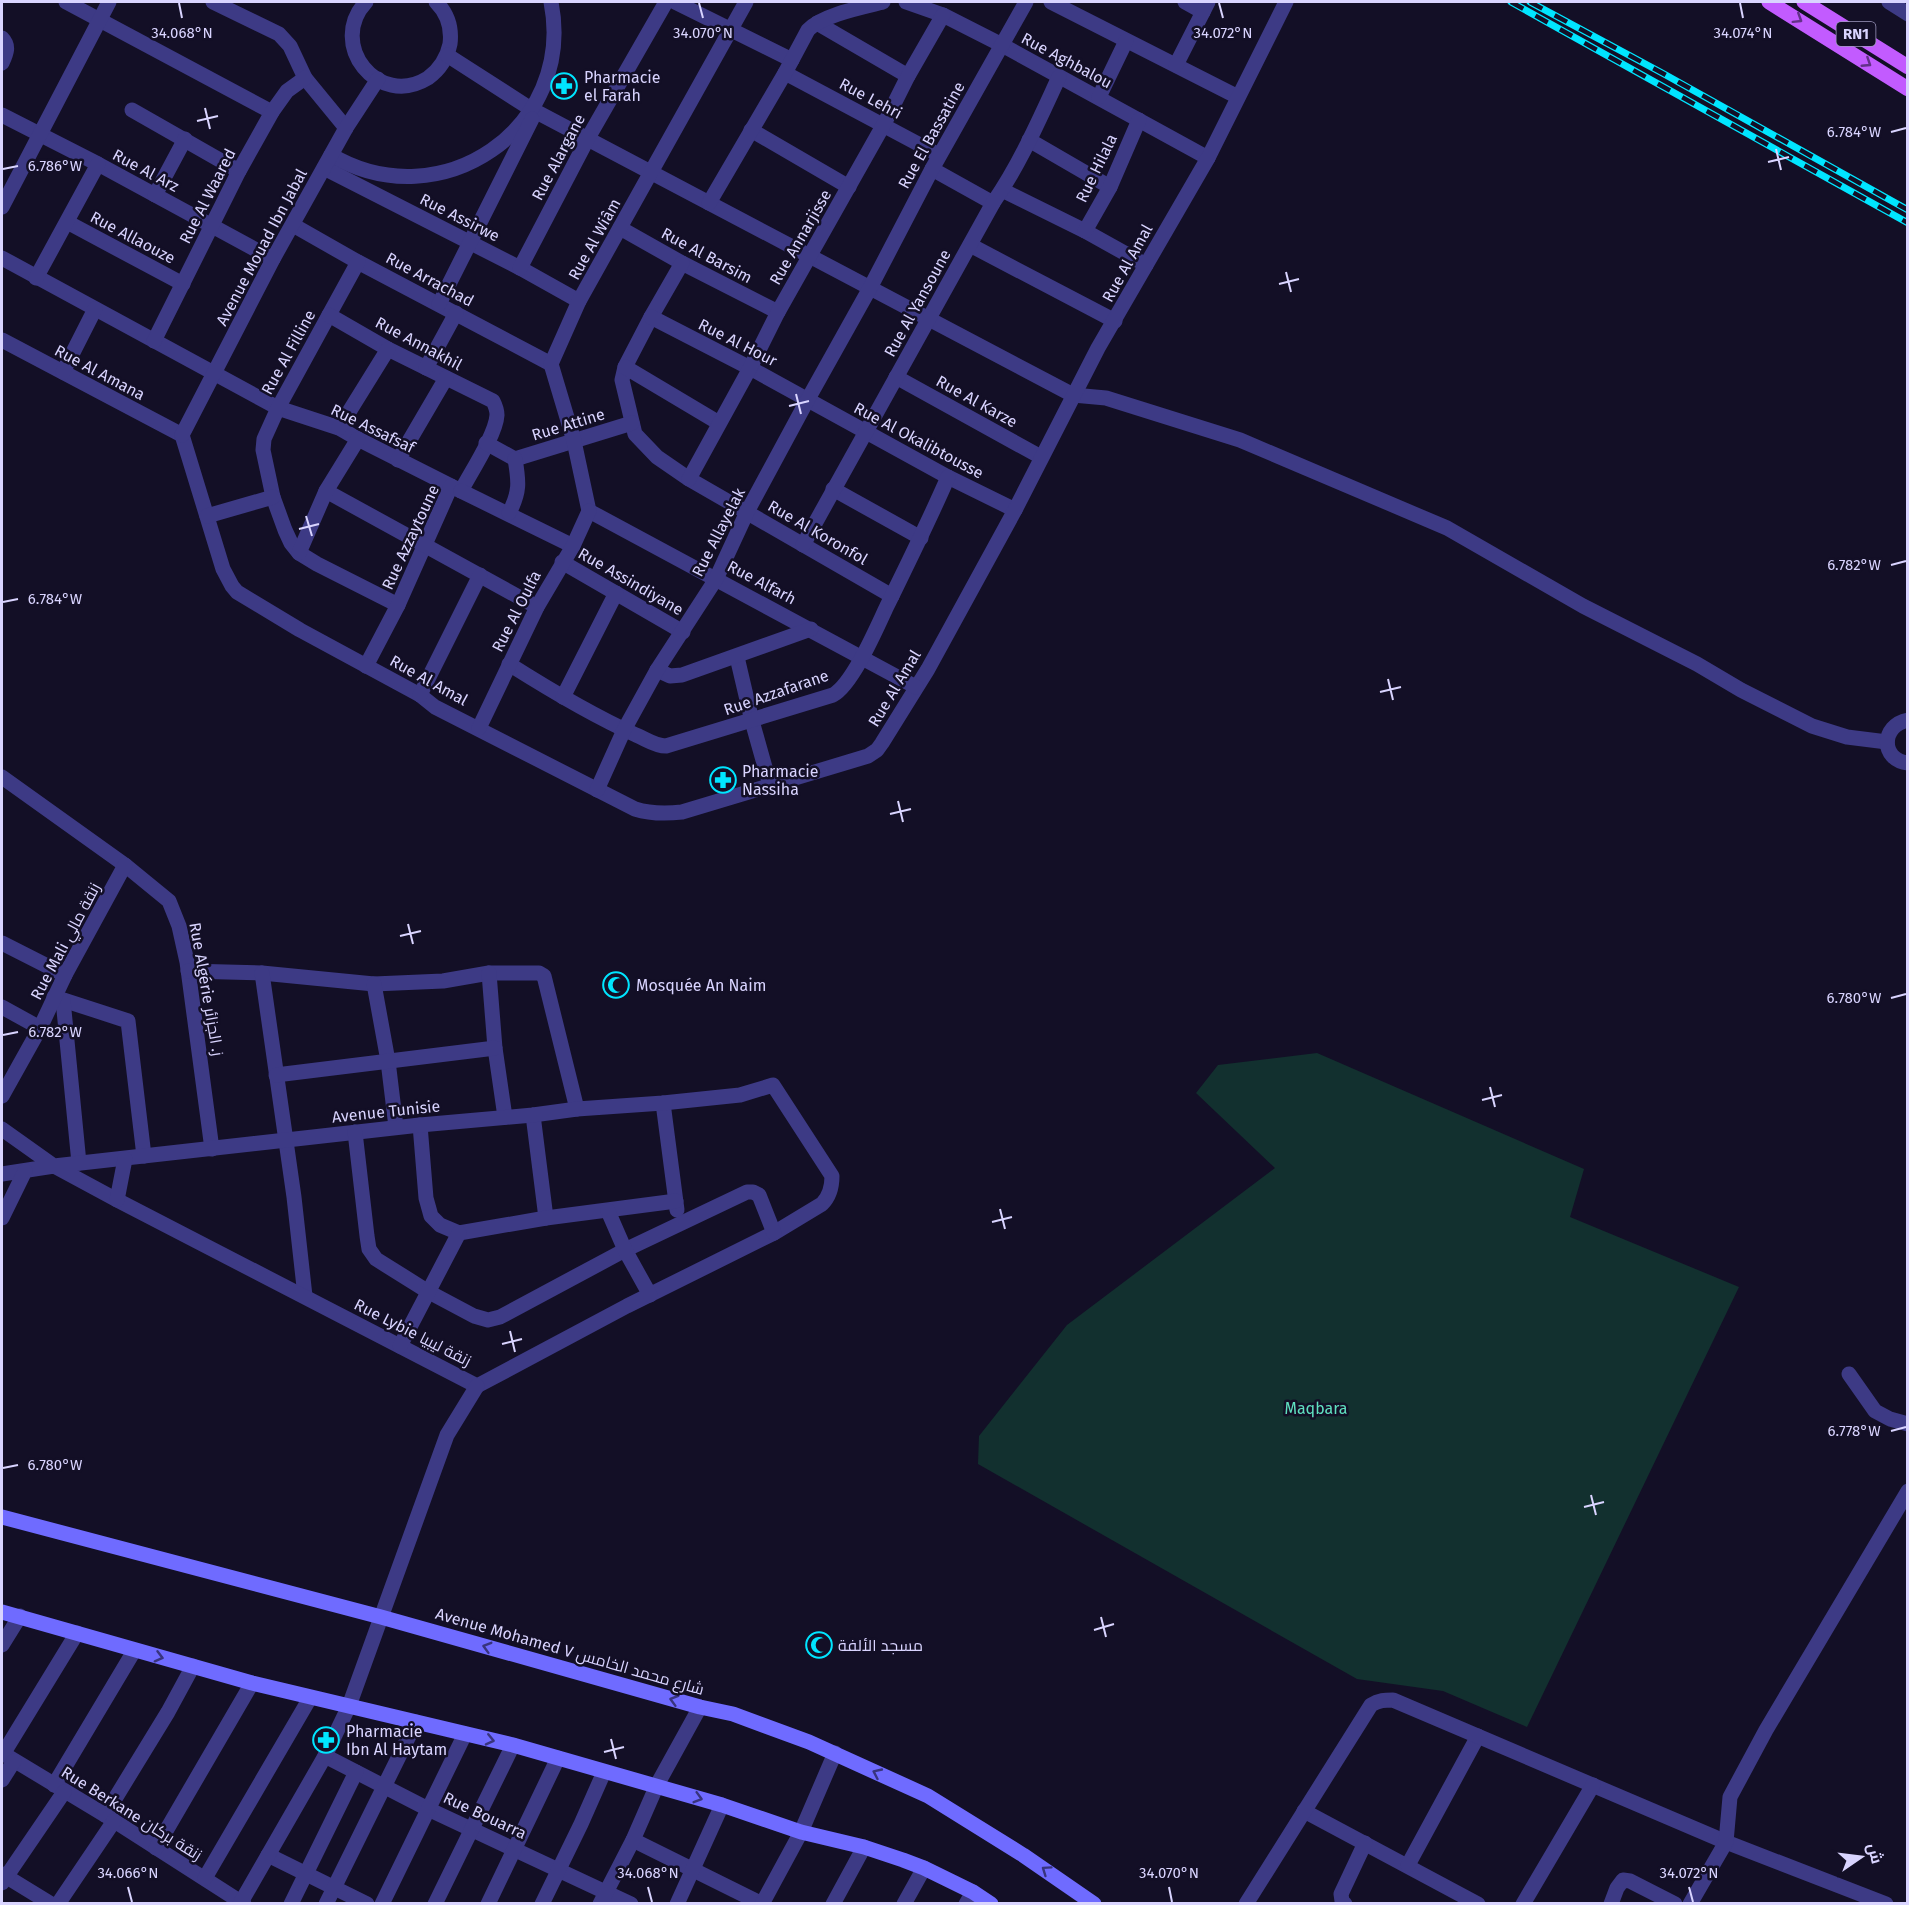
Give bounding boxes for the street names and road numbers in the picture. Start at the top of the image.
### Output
road number: RN1 [1836,22,1876,46]
street label: Rue Aghbalou [1018,29,1115,92]
street label: Rue Lehri [836,74,905,123]
street label: Rue El Bassatine [894,78,969,192]
street label: Rue Alargane [528,111,589,204]
street label: Rue Hilala [1072,131,1121,206]
street label: Rue Al Arz [109,145,182,196]
street label: Rue Al Waared [175,146,240,247]
street label: Avenue Mouad Ibn Jabal [212,165,311,329]
street label: Rue Annarjisse [765,186,835,288]
street label: Rue Assirwe [417,189,503,246]
street label: Rue Al Wiâm [564,195,625,283]
street label: Rue Allaouze [87,207,178,268]
street label: Rue Al Amal [1098,221,1157,306]
street label: Rue Al Barsim [658,224,755,287]
street label: Rue Al Yansoune [880,246,955,360]
street label: Rue Arrachad [383,248,477,311]
street label: Rue Al Filline [257,307,319,398]
street label: Rue Annakhil [372,313,466,374]
street label: Rue Al Hour [695,315,781,371]
street label: Rue Al Amana [51,341,148,404]
street label: Rue Al Karze [933,371,1021,431]
street label: Rue Al Okalibtousse [851,398,987,483]
street label: Rue Assafsaf [328,400,419,458]
street label: Rue Attine [529,404,607,445]
street label: Rue Azzaytoune [378,482,443,593]
street label: Rue Allayelak [688,484,749,580]
street label: Rue Al Koronfol [764,496,871,569]
street label: Rue Assindiyane [575,544,687,619]
street label: Rue Alfarh [724,556,799,608]
street label: Rue Al Oulfa [488,567,545,655]
street label: Rue Al Amal [864,646,925,730]
street label: Rue Al Amal [386,651,471,710]
street label: Rue Azzafarane [721,666,831,719]
street label: Rue Mali زنقة مالي [27,879,108,1005]
street label: Rue Algérie ز. الجزائر [185,921,228,1057]
street label: Avenue Tunisie [331,1096,441,1127]
street label: Rue Lybie زنقة ليبيا [351,1295,475,1370]
street label: Avenue Mohamed V شارع محمد الخامس [433,1604,706,1701]
street label: Rue Berkane زنقة بركان [57,1762,206,1865]
street label: Rue Bouarra [440,1788,529,1843]

